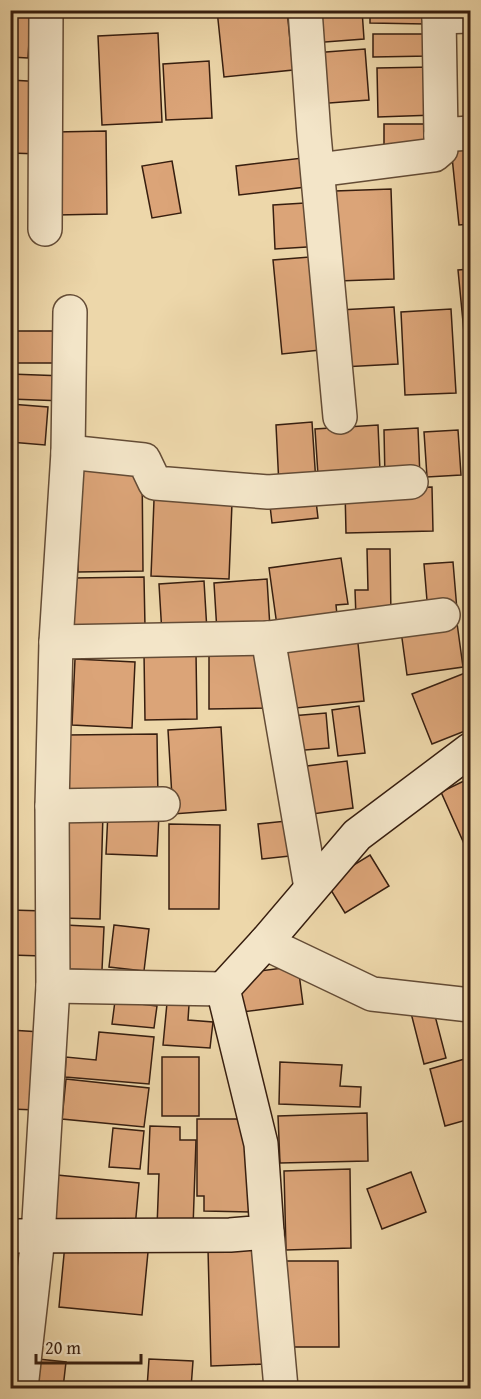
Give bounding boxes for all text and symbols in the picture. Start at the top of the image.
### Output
scale bar [36,1327,141,1365]
text: 20 m [45,1334,81,1361]

